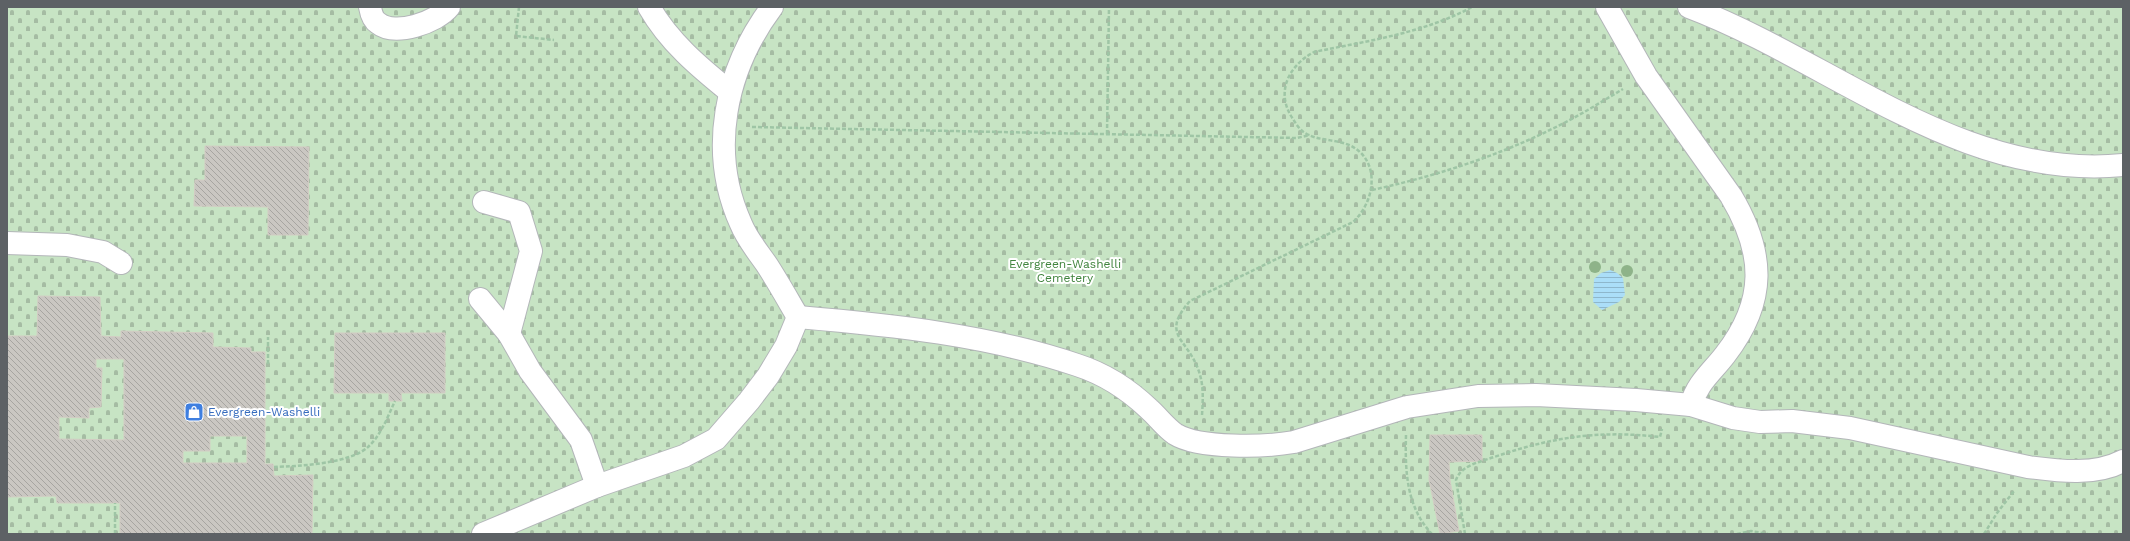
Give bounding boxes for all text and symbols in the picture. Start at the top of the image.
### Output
park label: Evergreen-Washelli Cemetery [1009,257,1121,285]
shop icon: Evergreen-Washelli [183,401,205,423]
place label: Evergreen-Washelli [208,405,320,419]

